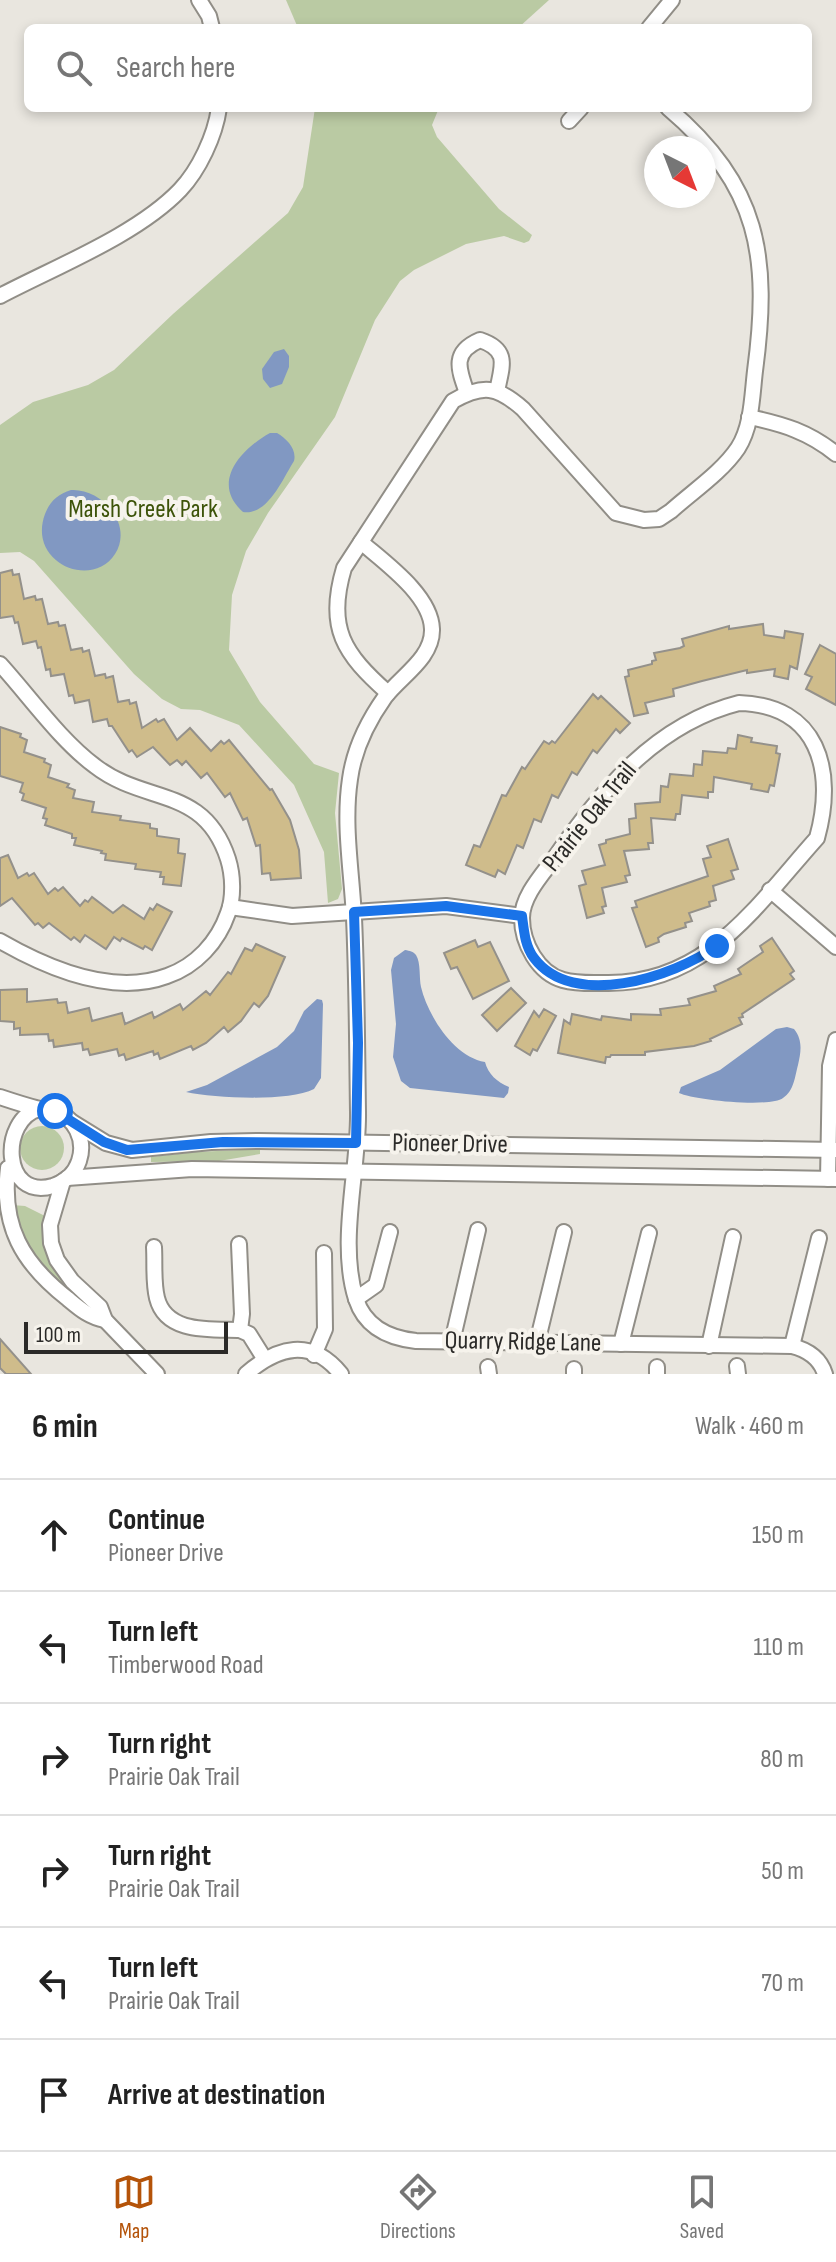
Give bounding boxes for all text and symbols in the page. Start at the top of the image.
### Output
search box [24,24,812,112]
icon: search [52,46,96,90]
text: Search here [116,50,235,86]
north arrow [644,136,716,208]
park label: Marsh Creek Park [68,494,218,525]
street label: Prairie Oak Trail [536,756,644,878]
route end [699,928,735,964]
route start [37,1093,73,1129]
street label: Pioneer Drive [392,1127,508,1161]
scale bar [24,1318,228,1354]
text: 100 m [36,1322,81,1349]
street label: Quarry Ridge Lane [444,1325,602,1359]
text: 6 min [32,1406,98,1447]
text: Walk · 460 m [695,1411,804,1442]
text: Continue [108,1502,205,1538]
icon: ahead [32,1513,76,1557]
text: 150 m [752,1520,804,1551]
text: Pioneer Drive [108,1538,224,1569]
text: Turn left [108,1614,198,1650]
icon: left [32,1625,76,1669]
text: 110 m [753,1632,804,1663]
text: Timberwood Road [108,1650,264,1681]
text: Turn right [108,1726,211,1762]
icon: right [32,1737,76,1781]
text: 80 m [760,1744,804,1775]
text: Prairie Oak Trail [108,1762,240,1793]
text: Turn right [108,1838,211,1874]
icon: right [32,1849,76,1893]
text: 50 m [761,1856,804,1887]
text: Prairie Oak Trail [108,1874,240,1905]
text: Turn left [108,1950,198,1986]
icon: left [32,1961,76,2005]
text: 70 m [761,1968,804,1999]
text: Prairie Oak Trail [108,1986,240,2017]
icon: arrive [32,2073,76,2117]
text: Arrive at destination [108,2077,325,2113]
tab: Map [112,2170,156,2245]
tab: Directions [380,2170,456,2245]
tab: Saved [680,2170,724,2245]

